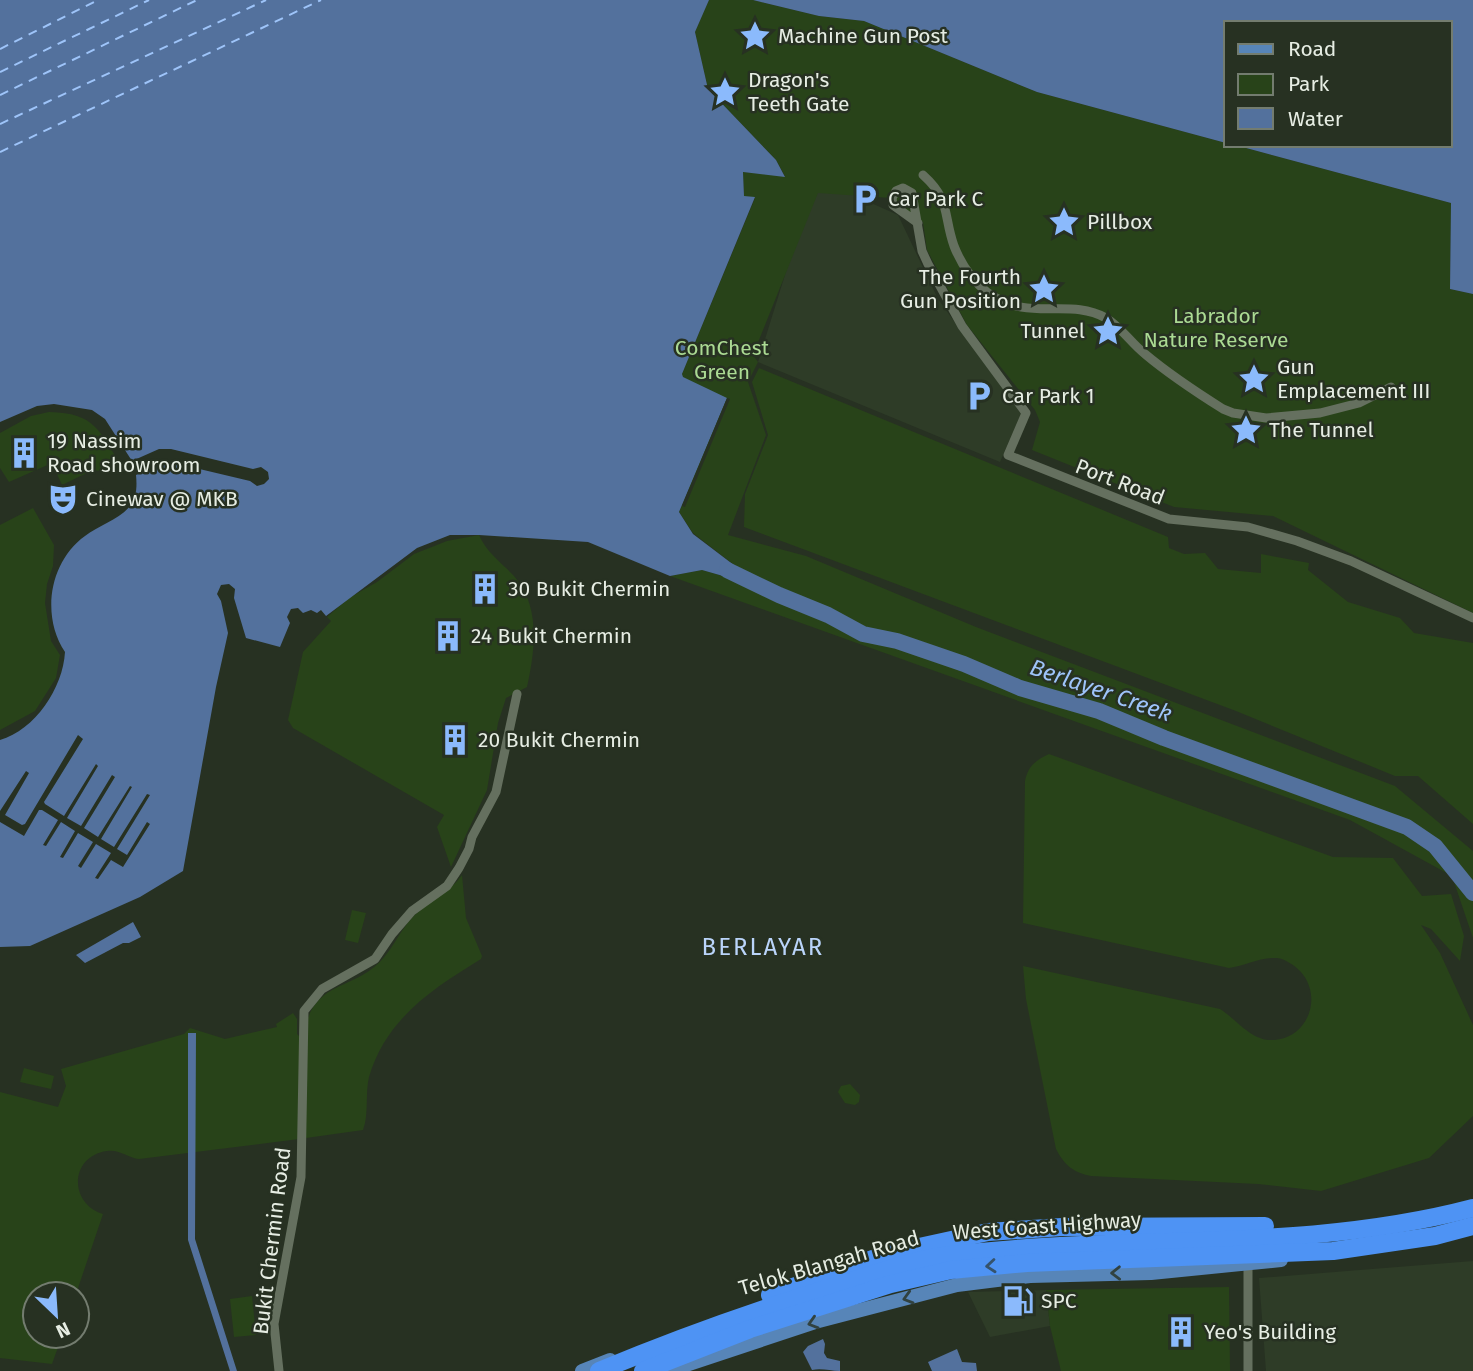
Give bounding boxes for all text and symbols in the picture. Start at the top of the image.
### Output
place icon: Machine Gun Post [738,19,772,53]
legend [1224,21,1452,147]
place label: Machine Gun Post [778,23,948,49]
text: Road [1288,36,1336,62]
place label: Dragon's Teeth Gate [748,67,849,117]
text: Park [1288,71,1330,97]
place icon: Dragon's Teeth Gate [708,75,742,109]
text: Water [1288,106,1343,132]
parking icon: Car Park C [848,182,882,216]
place label: Car Park C [888,186,984,212]
place icon: Pillbox [1047,205,1081,239]
place label: Pillbox [1087,209,1153,235]
place label: The Fourth Gun Position [900,264,1021,314]
place icon: The Fourth Gun Position [1027,272,1061,306]
park label: Labrador Nature Reserve [1144,303,1288,353]
place icon: Tunnel [1091,314,1125,348]
place label: Tunnel [1021,318,1085,344]
park label: ComChest Green [675,335,770,385]
place label: Gun Emplacement III [1277,354,1431,404]
place icon: Gun Emplacement III [1237,362,1271,396]
parking icon: Car Park 1 [962,379,996,413]
place label: Car Park 1 [1002,383,1095,409]
place icon: The Tunnel [1229,413,1263,447]
place label: The Tunnel [1269,417,1374,443]
place label: 19 Nassim Road showroom [47,428,200,478]
building icon: 19 Nassim Road showroom [7,436,41,470]
street label: Port Road [1072,453,1168,511]
theatre icon: Cinewav @ MKB [46,482,80,516]
place label: Cinewav @ MKB [86,486,238,512]
building icon: 30 Bukit Chermin [468,572,502,606]
place label: 30 Bukit Chermin [508,576,670,602]
building icon: 24 Bukit Chermin [431,619,465,653]
place label: 24 Bukit Chermin [471,623,632,649]
water label: Berlayer Creek [1026,653,1176,727]
building icon: 20 Bukit Chermin [438,723,472,757]
place label: 20 Bukit Chermin [478,727,640,753]
district label: BERLAYAR [702,933,824,961]
street label: Bukit Chermin Road [248,1146,296,1336]
street label: West Coast Highway [952,1206,1143,1246]
street label: Telok Blangah Road [736,1225,922,1301]
one-way arrow [985,1258,996,1273]
one-way arrow [1111,1265,1121,1281]
north arrow [21,1280,91,1350]
fuel station icon: SPC [1001,1284,1035,1318]
place label: SPC [1041,1288,1077,1314]
one-way arrow [902,1290,914,1305]
one-way arrow [807,1315,819,1330]
building icon: Yeo's Building [1164,1315,1198,1349]
text: N [52,1317,74,1343]
place label: Yeo's Building [1204,1319,1336,1345]

